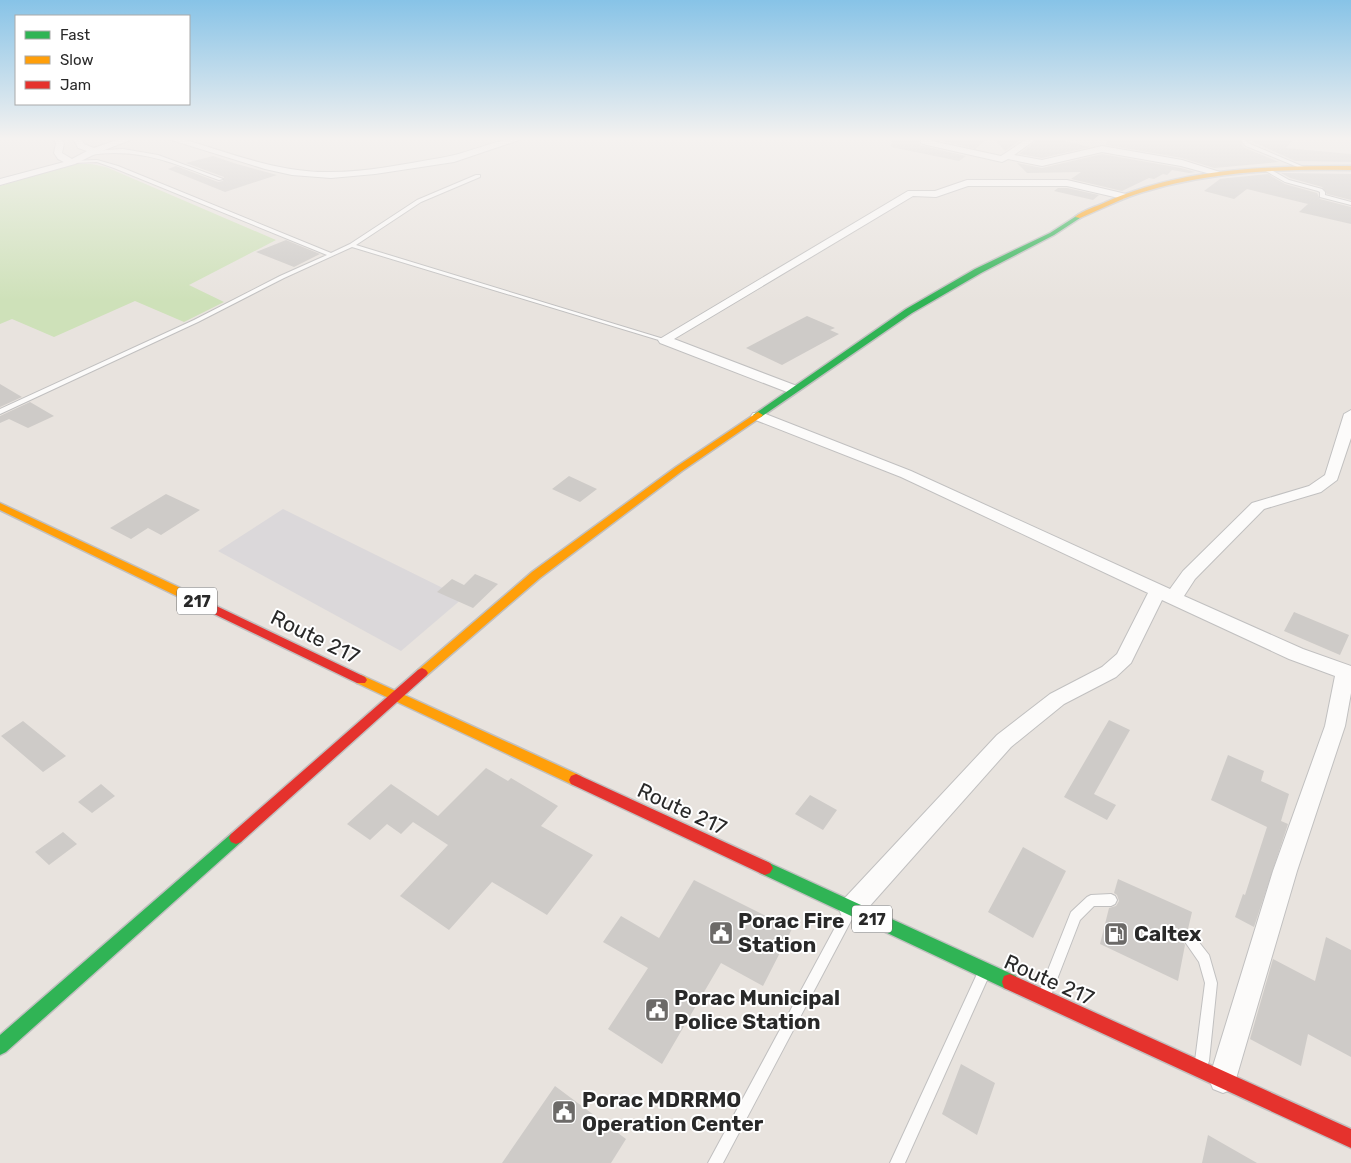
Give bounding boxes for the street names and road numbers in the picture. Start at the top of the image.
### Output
road number: 217 [177,588,217,614]
street label: Route 217 [267,604,364,669]
street label: Route 217 [634,777,731,840]
road number: 217 [852,906,892,932]
street label: Route 217 [1000,949,1098,1010]

